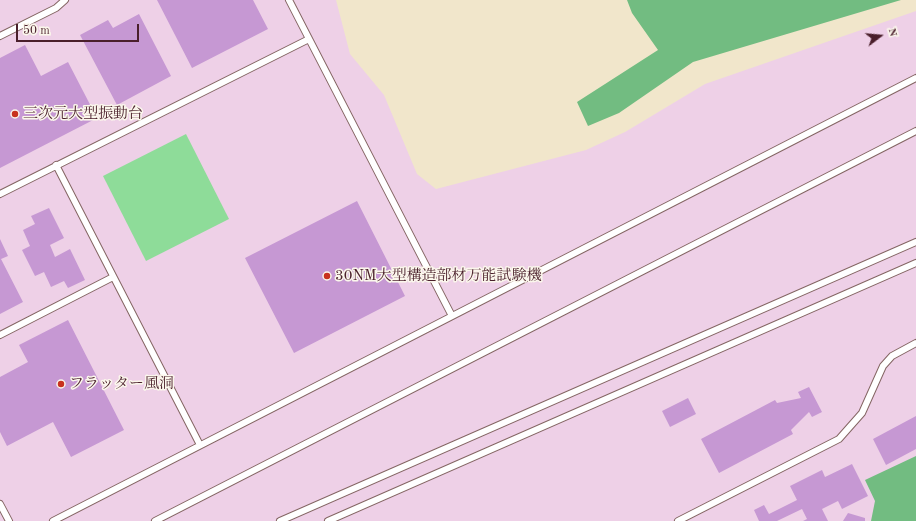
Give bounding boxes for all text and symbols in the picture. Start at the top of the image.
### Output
scale bar [18,16,141,42]
north arrow [860,16,900,56]
text: 50 m [23,25,50,37]
text: N [886,27,898,38]
place label: 三次元大型振動台 [23,105,143,123]
marker: 三次元大型振動台 [10,109,20,119]
place label: 30NM大型構造部材万能試験機 [335,267,542,285]
marker: 30NM大型構造部材万能試験機 [322,271,332,281]
place label: フラッター風洞 [69,375,174,393]
marker: フラッター風洞 [56,379,66,389]

